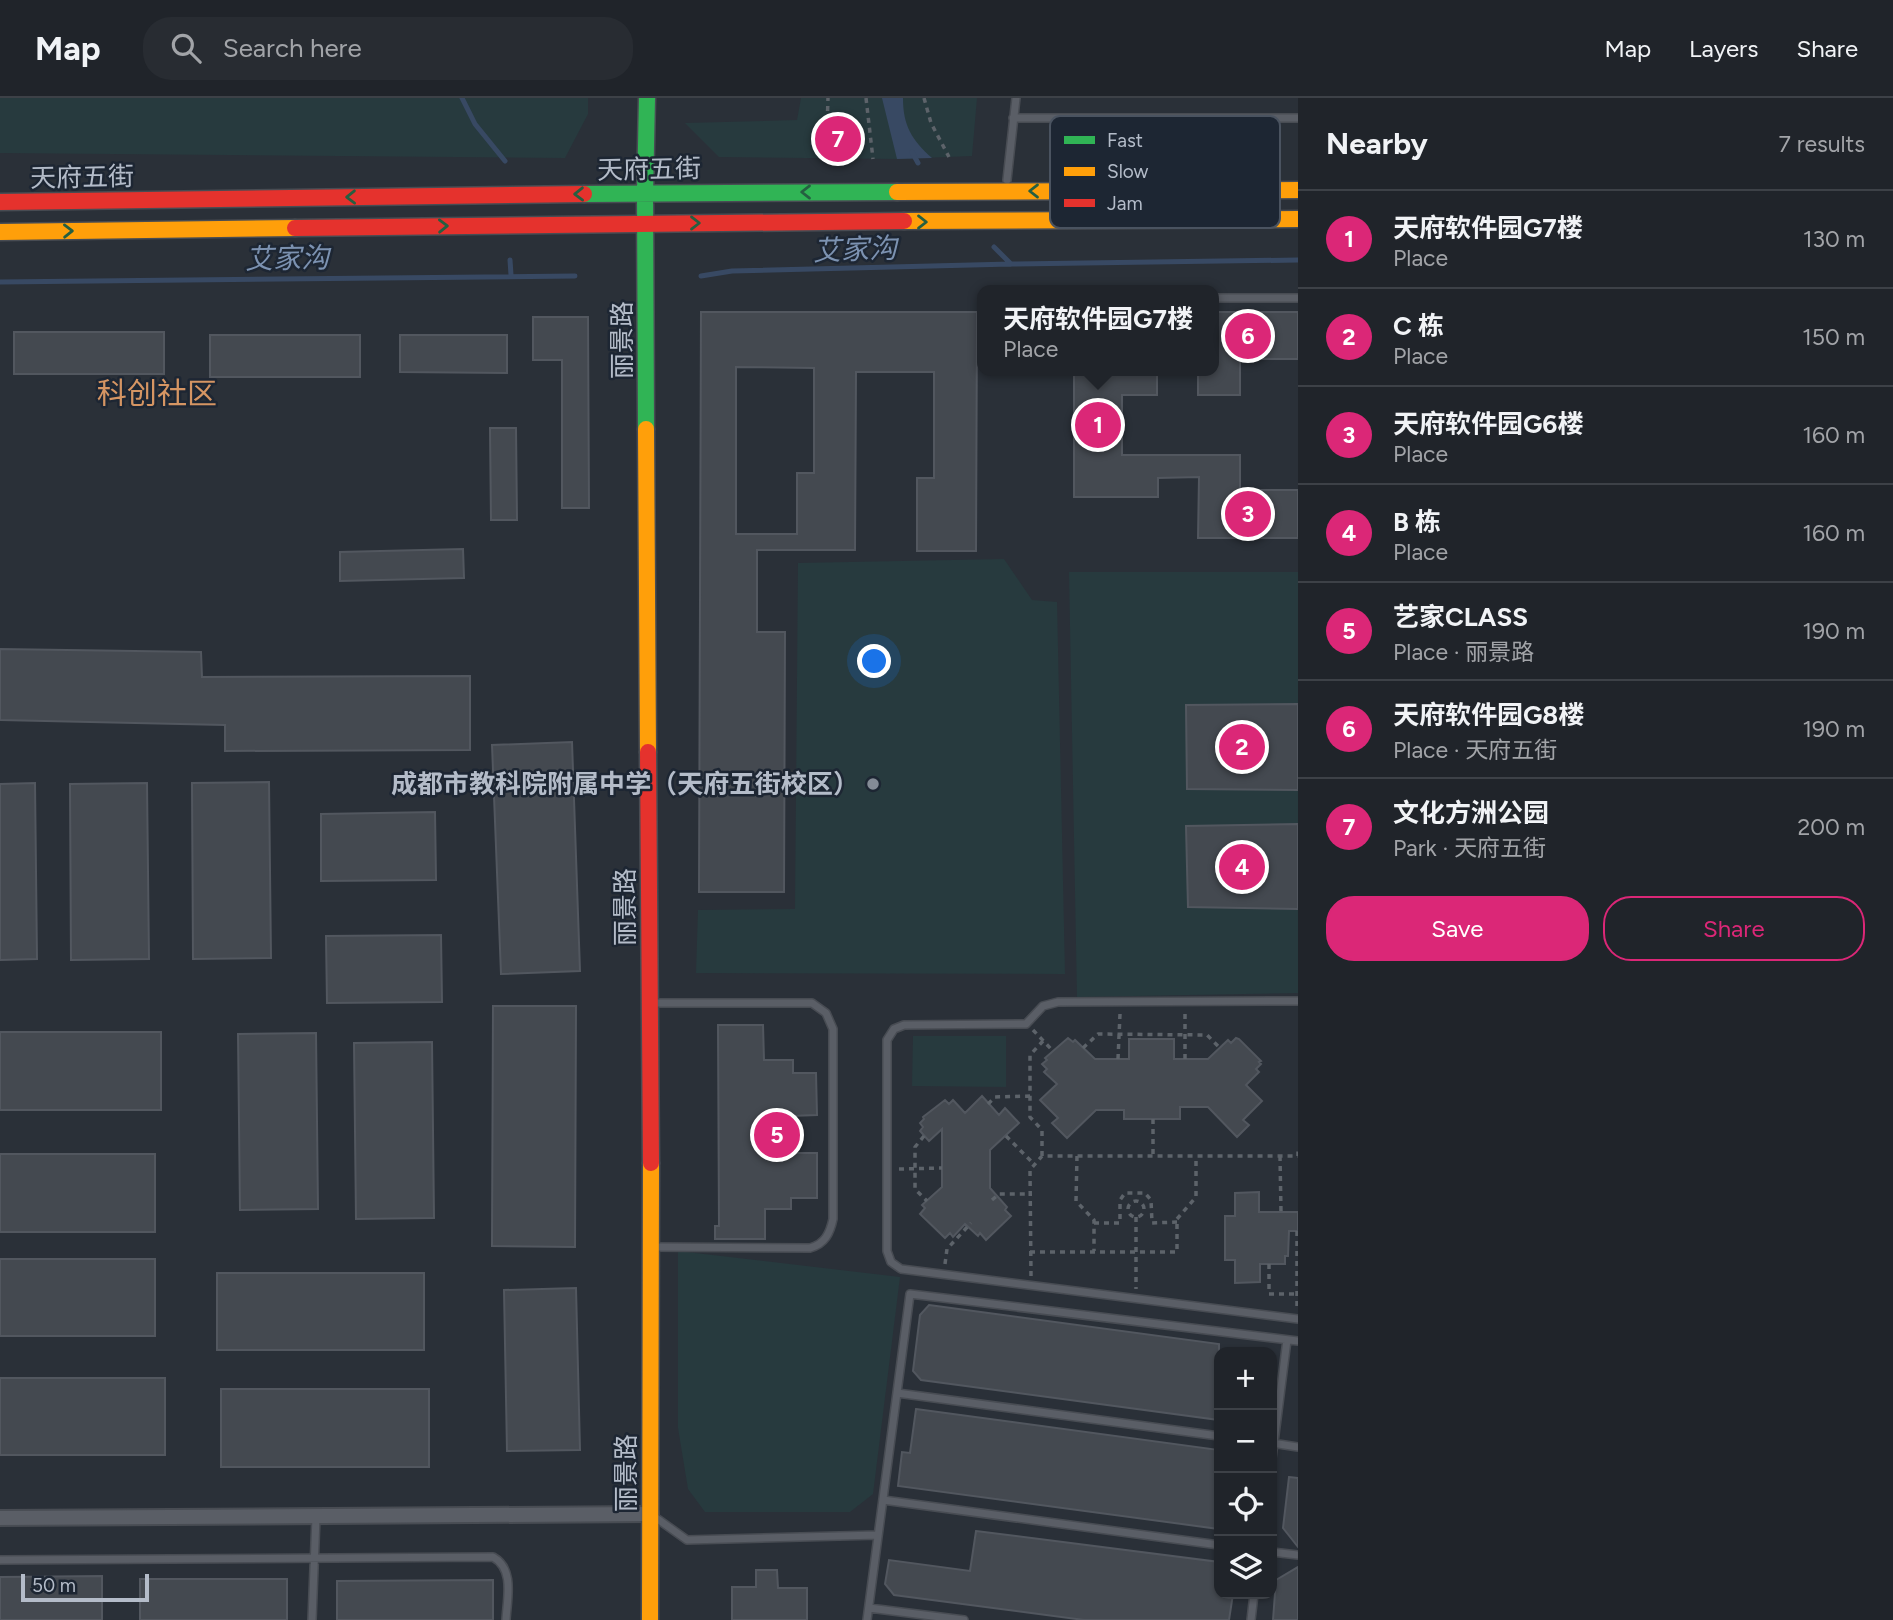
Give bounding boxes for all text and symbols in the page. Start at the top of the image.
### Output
search box [143,17,633,80]
text: Map [35,29,101,68]
icon: search [167,29,205,67]
text: Search here [223,32,362,64]
text: Map [1604,34,1651,63]
text: Layers [1689,34,1758,63]
text: Share [1796,34,1858,63]
pin: 7 [815,113,861,165]
legend [1050,116,1280,228]
text: Nearby [1326,125,1428,162]
text: Fast [1107,129,1143,152]
text: 7 results [1779,130,1865,158]
street label: 天府五街 [597,152,701,186]
street label: 天府五街 [30,160,134,194]
text: Slow [1107,160,1149,183]
one-way arrow [1028,183,1039,199]
one-way arrow [801,184,811,200]
one-way arrow [573,186,584,202]
one-way arrow [346,189,356,205]
text: Jam [1107,192,1143,215]
text: 天府软件园G7楼 [1393,212,1583,244]
one-way arrow [917,214,928,230]
one-way arrow [690,215,700,231]
one-way arrow [438,218,448,234]
one-way arrow [63,223,74,239]
text: 1 [1344,225,1354,253]
text: 130 m [1803,225,1865,253]
water label: 艾家沟 [812,230,901,267]
water label: 艾家沟 [245,240,332,276]
text: Place [1393,244,1448,272]
popup [977,285,1219,376]
street label: 丽景路 [606,301,638,379]
text: 天府软件园G7楼 [1003,303,1193,335]
pin: 6 [1225,310,1271,362]
text: C 栋 [1393,310,1444,342]
text: 2 [1342,323,1356,351]
text: 150 m [1802,323,1865,351]
text: Place [1003,335,1058,363]
text: Place [1393,342,1448,370]
district label: 科创社区 [97,375,217,412]
pin: 1 [1075,399,1121,451]
text: 天府软件园G6楼 [1393,408,1583,440]
text: 3 [1343,421,1355,449]
text: 160 m [1802,421,1865,449]
text: Place [1393,440,1448,468]
pin: 3 [1225,488,1271,540]
text: B 栋 [1393,506,1441,538]
text: 4 [1342,519,1356,547]
text: 160 m [1802,519,1865,547]
text: Place [1393,538,1448,566]
text: 艺家CLASS [1393,601,1528,633]
text: 5 [1342,617,1356,645]
text: 190 m [1802,617,1865,645]
text: Place · 丽景路 [1393,638,1534,666]
your location [857,644,891,678]
text: 天府软件园G8楼 [1393,699,1584,731]
text: 6 [1342,715,1356,743]
text: 190 m [1802,715,1865,743]
pin: 2 [1219,721,1265,773]
text: Place · 天府五街 [1393,736,1557,764]
place label: 成都市教科院附属中学（天府五街校区） [391,768,859,800]
marker: 成都市教科院附属中学（天府五街校区） [865,776,881,792]
text: 文化方洲公园 [1393,797,1549,829]
text: 7 [1343,813,1355,841]
text: 200 m [1797,813,1865,841]
text: Park · 天府五街 [1393,834,1546,862]
pin: 4 [1219,841,1265,893]
street label: 丽景路 [609,868,641,946]
button: Save [1326,896,1589,961]
button: Share [1603,896,1865,961]
pin: 5 [754,1109,800,1161]
map controls [1214,1347,1277,1599]
button: + [1214,1347,1277,1410]
button: − [1214,1410,1277,1473]
street label: 丽景路 [610,1434,642,1512]
button: locate [1214,1473,1277,1536]
button: layers [1214,1536,1277,1599]
scale bar [21,1571,149,1603]
text: 50 m [32,1574,76,1597]

